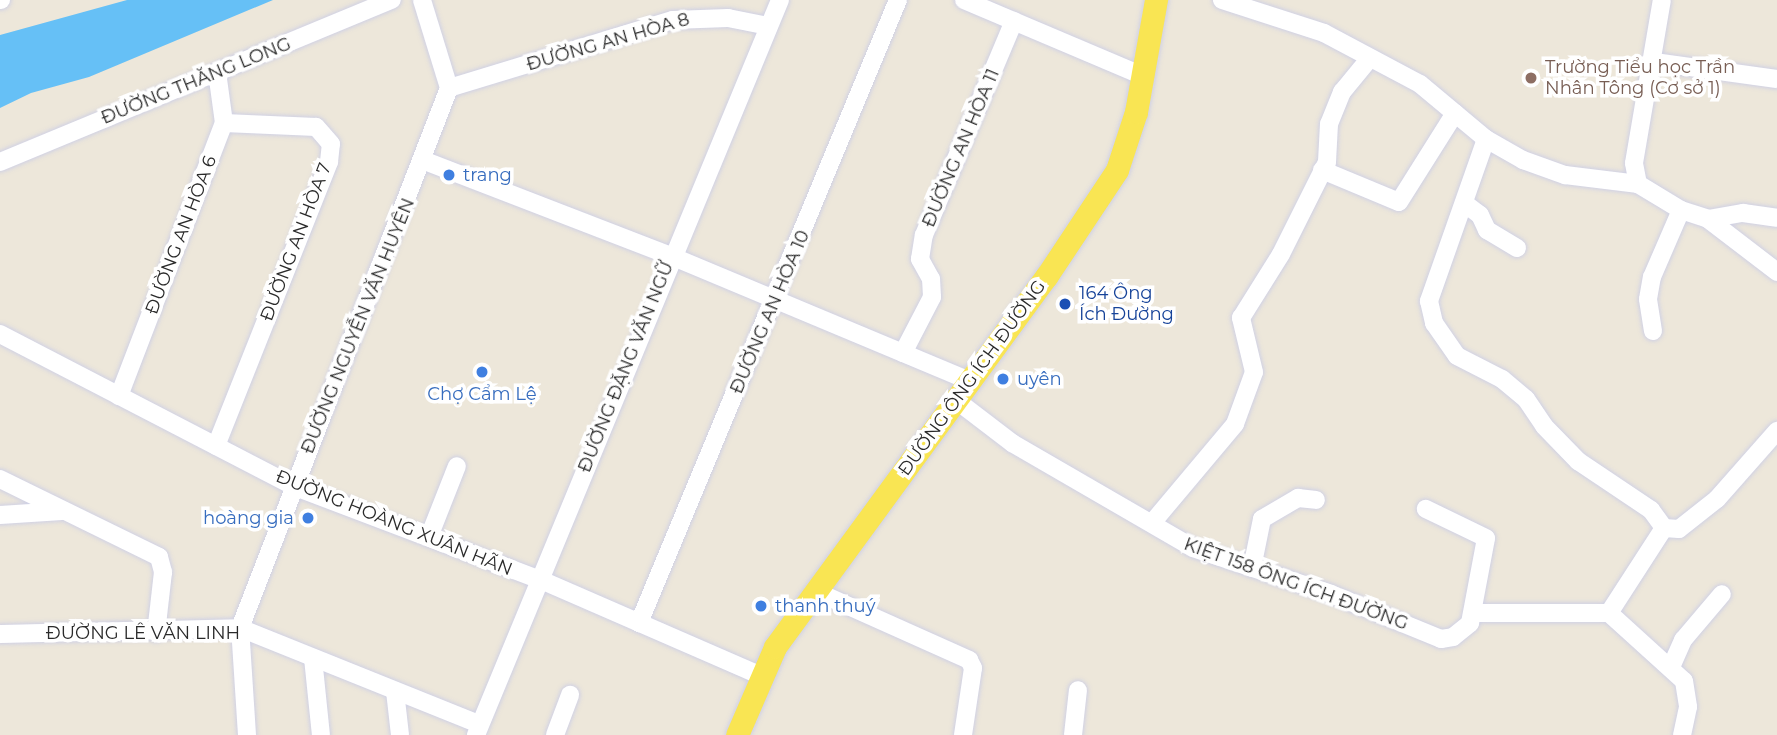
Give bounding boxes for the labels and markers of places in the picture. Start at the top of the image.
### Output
place label: Trường Tiểu học Trần Nhân Tông (Cơ sở 1) [1545,57,1735,100]
marker: Trường Tiểu học Trần Nhân Tông (Cơ sở 1) [1523,70,1539,86]
place label: trang [463,164,512,186]
marker: trang [441,167,457,183]
place label: 164 Ông Ích Đường [1079,283,1174,326]
marker: 164 Ông Ích Đường [1057,296,1073,312]
marker: Chợ Cẩm Lệ [474,364,490,380]
place label: uyên [1017,368,1062,390]
marker: uyên [995,371,1011,387]
place label: Chợ Cẩm Lệ [427,383,537,405]
place label: hoàng gia [203,507,294,529]
marker: hoàng gia [300,510,316,526]
place label: thanh thuý [775,595,875,617]
marker: thanh thuý [753,598,769,614]

